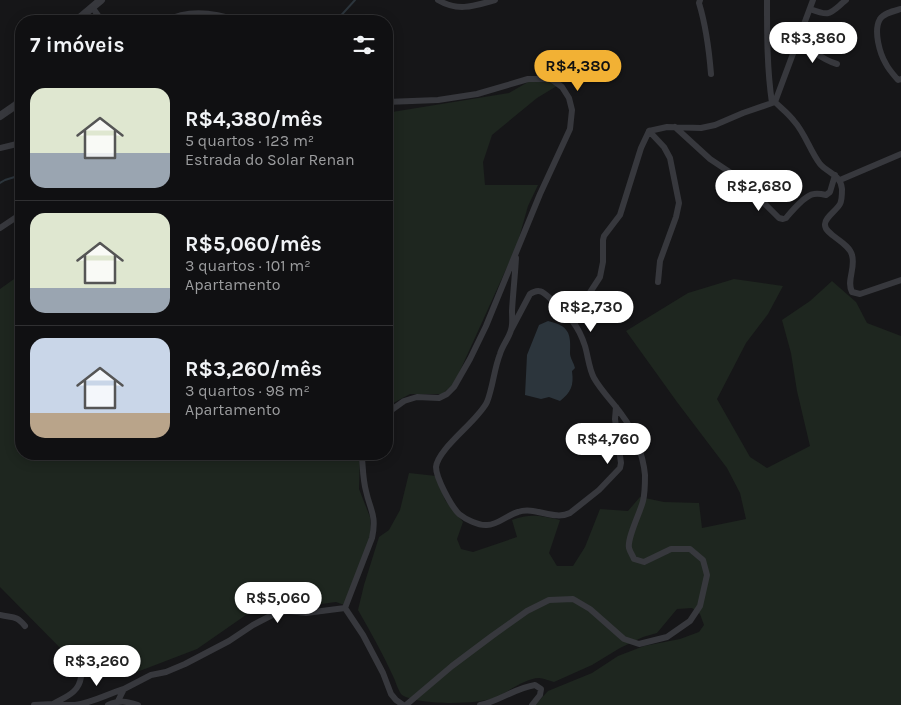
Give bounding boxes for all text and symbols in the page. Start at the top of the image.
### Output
pin: R$3,860 [767,22,859,64]
text: R$3,860 [780,28,846,47]
icon: filters [350,31,378,59]
text: 7 imóveis [30,33,124,57]
pin: R$4,380 [532,49,624,92]
text: R$4,380 [545,56,611,75]
text: R$4,380/mês [185,107,323,131]
icon: home [70,108,130,168]
text: 5 quartos · 123 m² [185,131,314,150]
text: Estrada do Solar Renan [185,150,355,169]
pin: R$2,680 [713,170,805,212]
text: R$2,680 [726,176,792,195]
text: R$5,060/mês [185,232,322,256]
icon: home [70,233,130,293]
text: 3 quartos · 101 m² [185,256,311,275]
text: Apartamento [185,275,281,294]
pin: R$2,730 [545,290,637,333]
text: R$2,730 [559,297,623,316]
text: R$3,260/mês [185,357,322,381]
icon: home [70,358,130,418]
text: 3 quartos · 98 m² [185,381,310,400]
text: Apartamento [185,400,281,419]
pin: R$4,760 [562,422,654,465]
text: R$4,760 [577,429,639,448]
pin: R$5,060 [232,582,324,624]
text: R$5,060 [246,588,310,607]
pin: R$3,260 [51,644,143,687]
text: R$3,260 [65,651,129,670]

